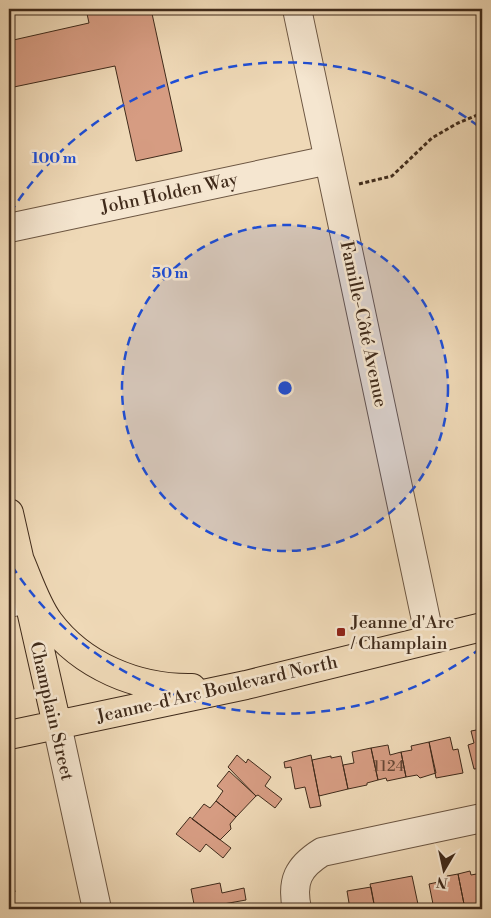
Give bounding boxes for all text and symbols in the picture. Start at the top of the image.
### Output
text: 100 m [32,149,77,168]
street label: John Holden Way [98,168,240,219]
street label: Famille-Côté Avenue [335,239,392,409]
text: 50 m [152,264,188,283]
centre of rings [276,379,294,397]
place label: Jeanne d'Arc / Champlain [350,611,454,655]
marker: Jeanne d'Arc / Champlain [335,626,347,638]
street label: Champlain Street [24,639,79,783]
street label: Jeanne-d'Arc Boulevard North [94,651,340,729]
house number: 1124 [373,757,405,776]
north arrow [418,846,468,896]
text: N [435,872,449,892]

